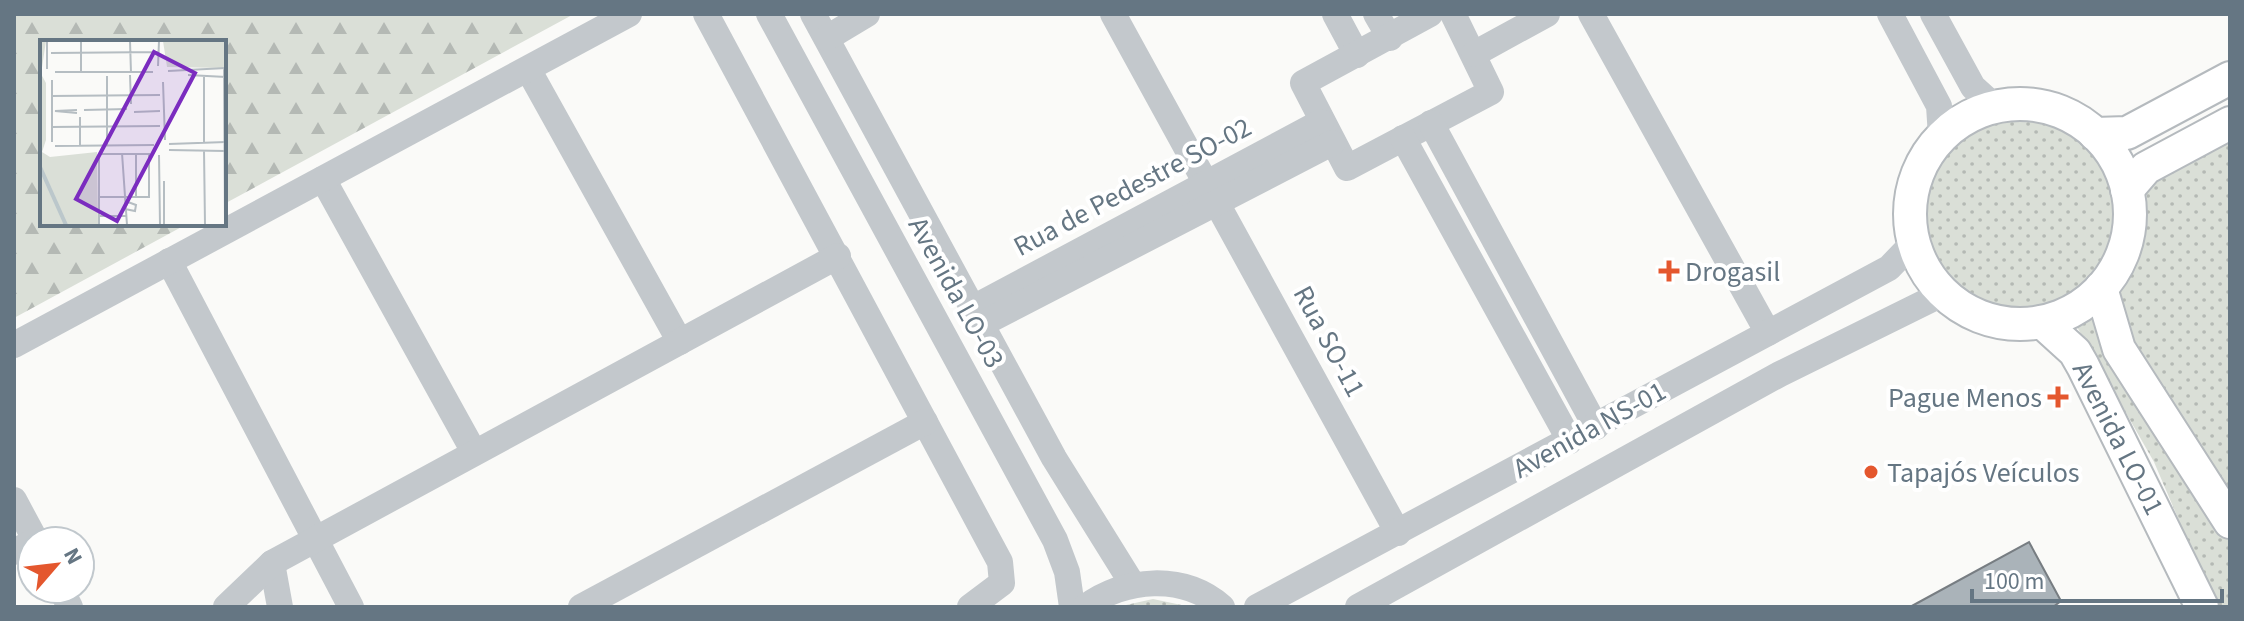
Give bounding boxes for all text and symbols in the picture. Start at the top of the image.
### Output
inset map [40,40,226,226]
street label: Rua de Pedestre SO-02 [1007,107,1258,267]
street label: Avenida LO-03 [898,210,1014,375]
place label: Drogasil [1685,252,1780,292]
marker: Drogasil [1660,262,1678,280]
street label: Rua SO-11 [1283,279,1375,404]
street label: Avenida LO-01 [2062,355,2174,522]
street label: Avenida NS-01 [1506,371,1673,488]
place label: Pague Menos [1888,378,2042,418]
marker: Pague Menos [2049,388,2067,406]
place label: Tapajós Veículos [1887,453,2079,493]
marker: Tapajós Veículos [1862,463,1880,481]
north arrow [16,525,96,605]
text: N [55,542,90,570]
scale bar [1972,553,2222,603]
text: 100 m [1984,564,2044,599]

